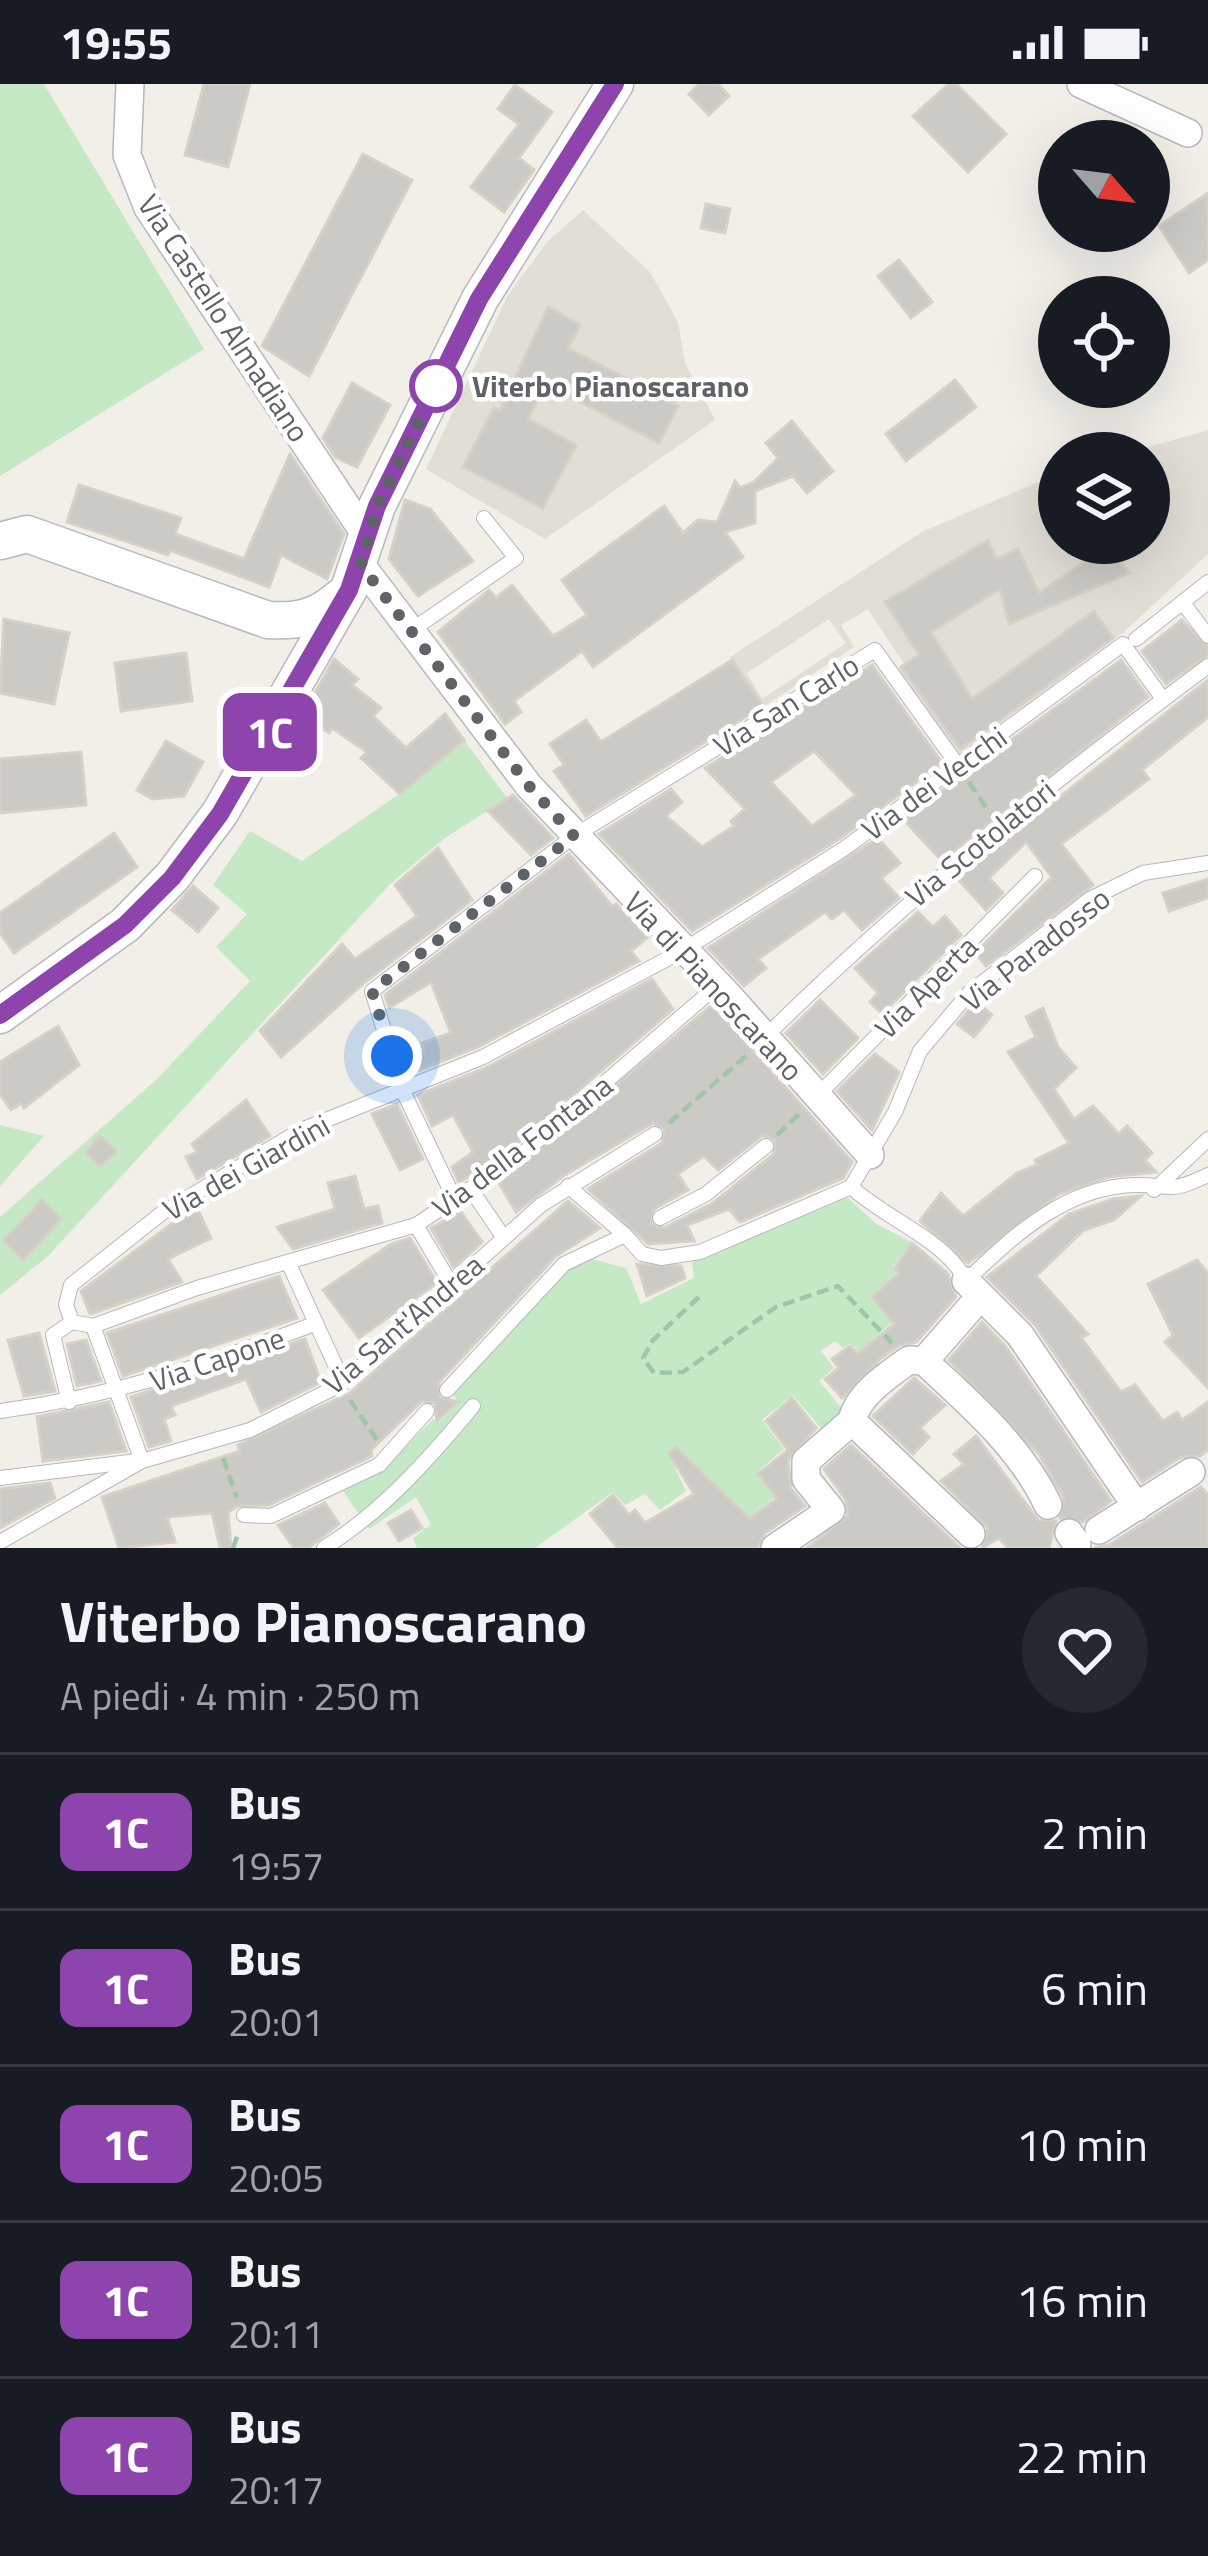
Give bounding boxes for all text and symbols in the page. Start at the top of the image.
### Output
text: 19:55 [60,8,172,76]
north arrow [1038,120,1170,252]
map controls [1038,120,1170,564]
street label: Via Castello Almadiano [126,185,322,451]
button: locate [1038,276,1170,408]
marker: Viterbo Pianoscarano [411,361,461,411]
place label: Viterbo Pianoscarano [472,363,749,409]
button: layers [1038,432,1170,564]
street label: Via San Carlo [704,642,868,768]
line badge: 1C [216,693,324,771]
text: 1C [247,700,293,764]
street label: Via dei Vecchi [852,714,1016,852]
street label: Via Scotolatori [895,768,1065,918]
street label: Via Paradosso [950,876,1120,1022]
street label: Via di Pianoscarano [613,881,815,1091]
street label: Via Aperta [864,925,988,1049]
your location [362,1026,422,1086]
street label: Via della Fontana [422,1063,622,1229]
street label: Via dei Giardini [154,1102,338,1232]
street label: Via Sant'Andrea [312,1243,494,1405]
street label: Via Capone [143,1314,291,1404]
text: Viterbo Pianoscarano [60,1577,587,1664]
button: heart [1022,1587,1148,1713]
text: A piedi · 4 min · 250 m [60,1666,420,1725]
text: Bus [228,1768,302,1836]
text: 2 min [1041,1798,1148,1866]
text: 1C [103,1800,149,1864]
text: 19:57 [228,1836,324,1895]
text: Bus [228,1924,302,1992]
text: 6 min [1041,1954,1148,2022]
text: 1C [103,1956,149,2020]
text: 20:01 [228,1992,324,2051]
text: Bus [228,2080,302,2148]
text: 10 min [1016,2110,1148,2178]
text: 1C [103,2112,149,2176]
text: 20:05 [228,2148,324,2207]
text: Bus [228,2236,302,2304]
text: 16 min [1016,2266,1148,2334]
text: 1C [103,2268,149,2332]
text: 20:11 [228,2304,324,2363]
text: Bus [228,2392,302,2460]
text: 22 min [1016,2422,1148,2490]
text: 1C [103,2424,149,2488]
text: 20:17 [228,2460,324,2519]

